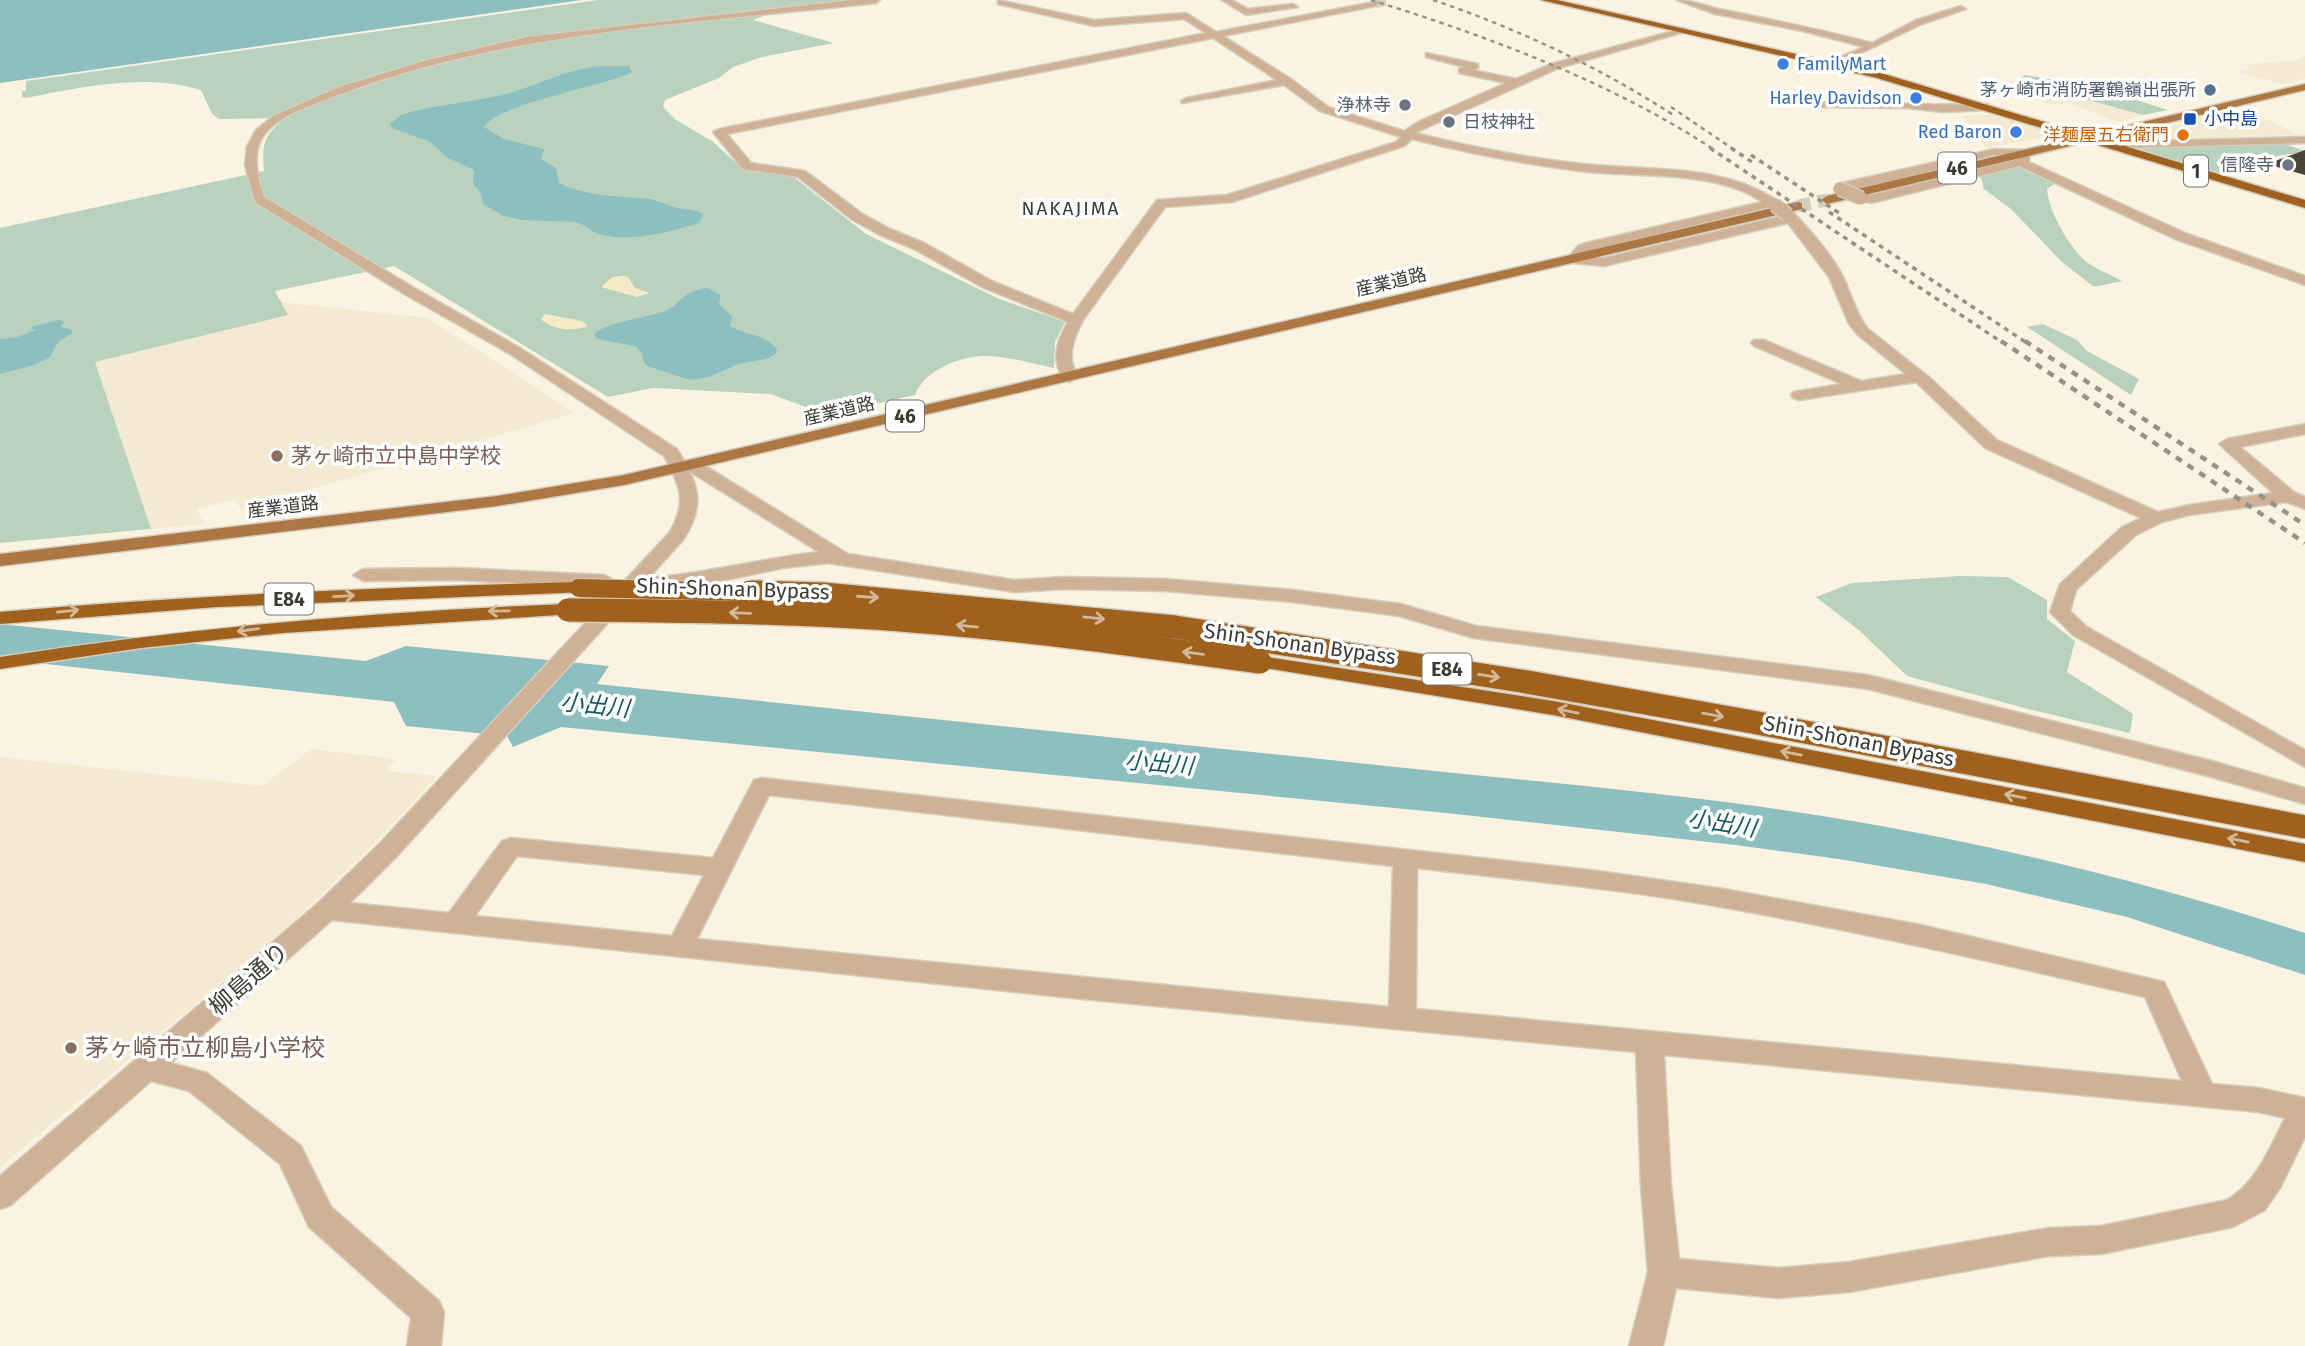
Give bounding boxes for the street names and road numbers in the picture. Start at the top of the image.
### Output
road number: 46 [1938,152,1976,184]
road number: 1 [2184,155,2208,186]
street label: 産業道路 [1353,263,1429,301]
street label: 産業道路 [801,392,877,430]
road number: 46 [886,400,924,432]
street label: 産業道路 [246,492,320,522]
street label: Shin-Shonan Bypass [636,573,830,605]
road number: E84 [264,584,314,614]
street label: Shin-Shonan Bypass [1203,618,1398,670]
road number: E84 [1422,654,1472,684]
street label: Shin-Shonan Bypass [1762,710,1956,772]
street label: 柳島通り [204,937,294,1021]

